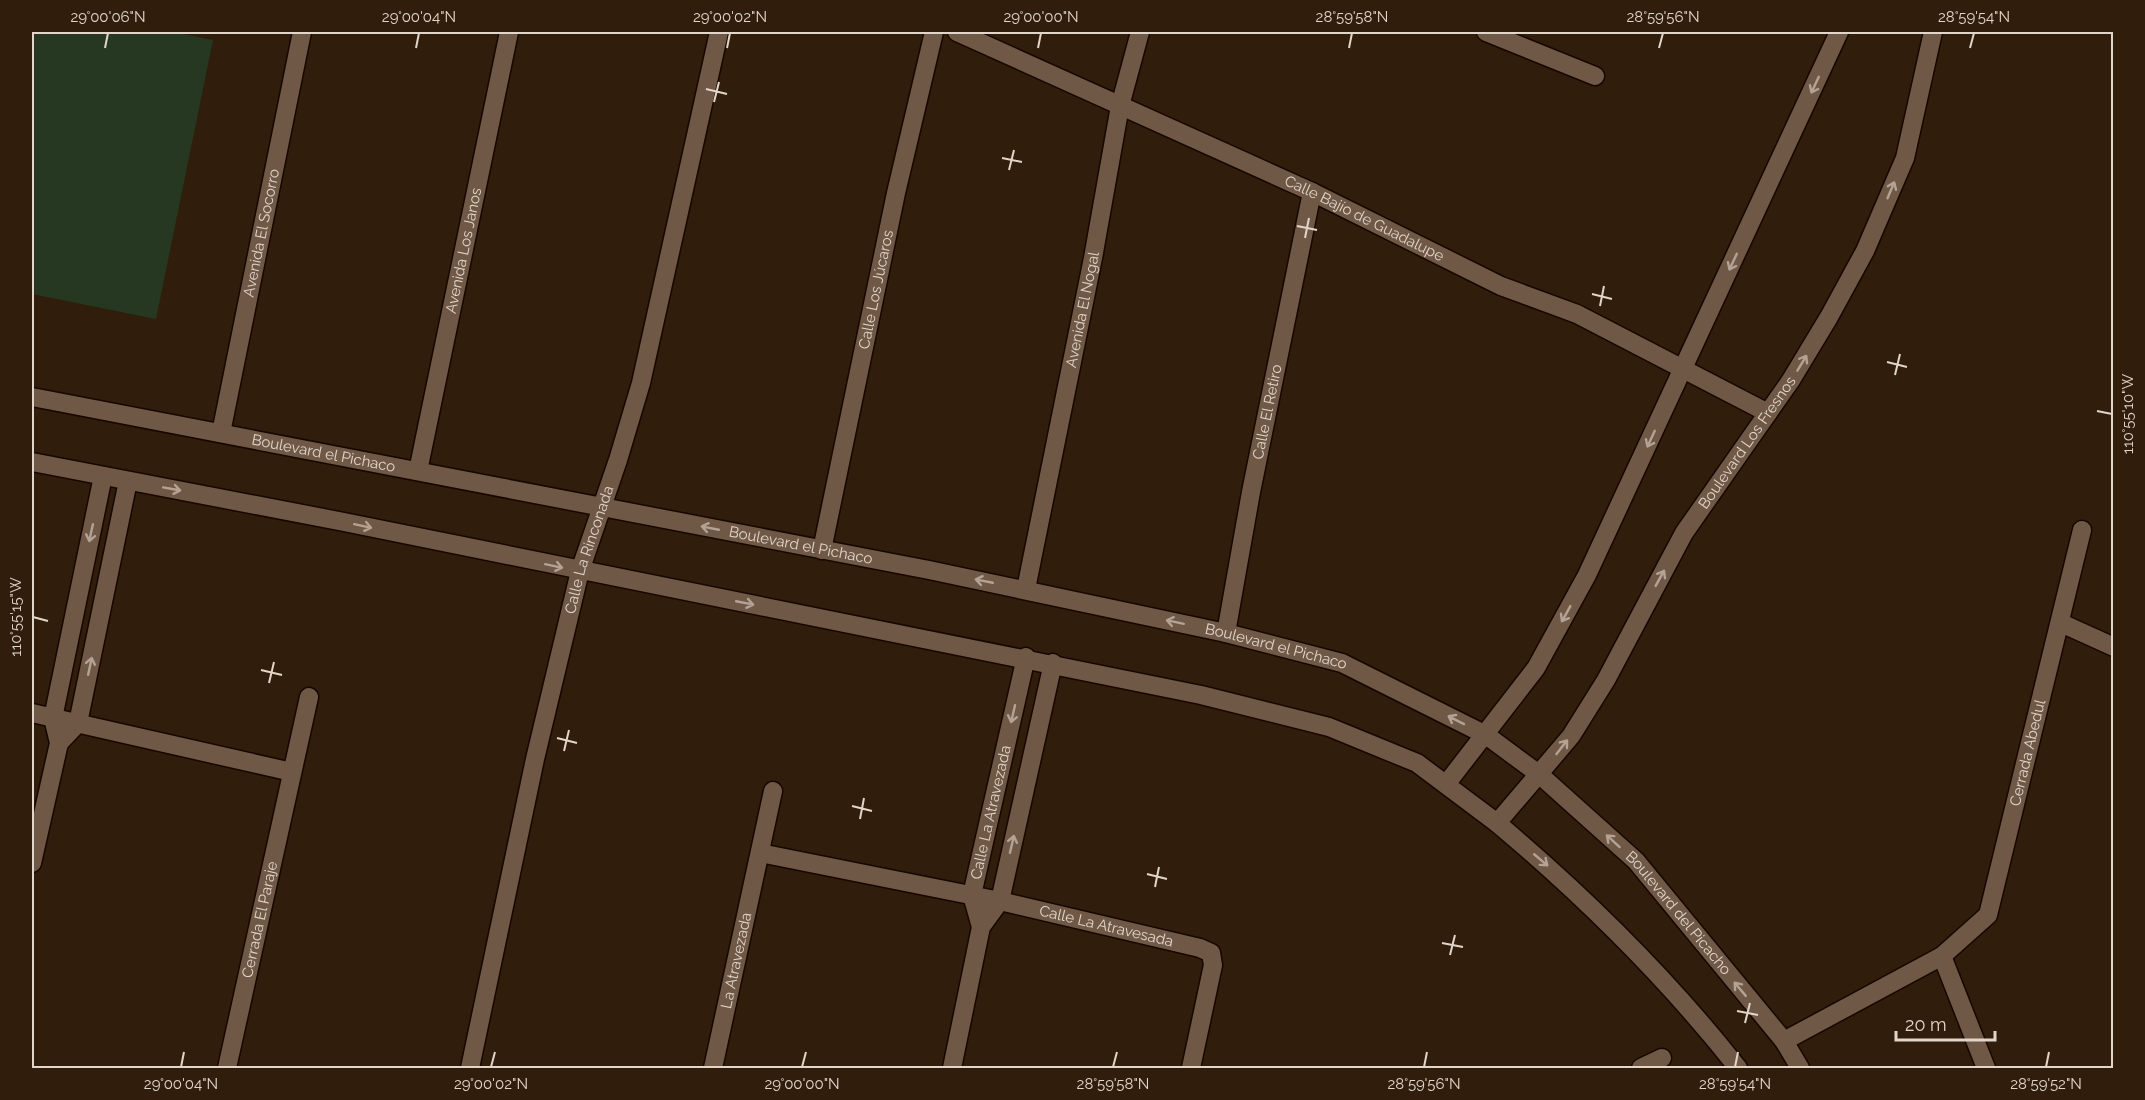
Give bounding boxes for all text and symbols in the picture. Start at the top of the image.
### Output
text: 29°00'06"N [70,8,146,26]
text: 29°00'04"N [382,8,456,26]
text: 29°00'02"N [693,8,767,26]
text: 29°00'00"N [1003,8,1079,26]
text: 28°59'58"N [1316,8,1388,26]
text: 28°59'56"N [1627,8,1699,26]
text: 28°59'54"N [1938,8,2010,26]
one-way arrow [1808,75,1820,93]
street label: Avenida El Socorro [240,167,283,299]
street label: Calle Bajío de Guadalupe [1282,172,1447,265]
one-way arrow [1886,181,1897,200]
street label: Avenida Los Janos [442,186,485,315]
street label: Calle Los Júcaros [855,228,897,351]
street label: Avenida El Nogal [1062,249,1103,369]
one-way arrow [1727,252,1738,270]
one-way arrow [1796,355,1808,372]
street label: Calle El Retiro [1249,363,1286,461]
street label: Boulevard Los Fresnos [1695,373,1800,512]
text: 110°55'10"W [2119,374,2137,454]
one-way arrow [1644,429,1656,447]
street label: Boulevard el Pichaco [250,431,397,476]
one-way arrow [161,483,181,494]
street label: Calle La Rinconada [561,483,618,616]
one-way arrow [353,520,372,532]
one-way arrow [701,522,721,533]
one-way arrow [85,523,97,542]
street label: Boulevard el Pichaco [727,523,874,568]
one-way arrow [544,560,563,572]
one-way arrow [1654,570,1666,587]
one-way arrow [975,575,995,586]
text: 110°55'15"W [7,577,25,657]
one-way arrow [735,598,755,609]
one-way arrow [1559,605,1571,622]
one-way arrow [1166,615,1185,627]
street label: Boulevard el Pichaco [1203,620,1351,673]
one-way arrow [85,656,96,676]
street label: Cerrada Abedul [2006,697,2050,808]
one-way arrow [1006,705,1018,724]
one-way arrow [1448,714,1466,726]
one-way arrow [1556,739,1569,755]
street label: Calle La Atravezada [967,743,1015,881]
one-way arrow [1606,834,1621,848]
one-way arrow [1007,835,1019,854]
street label: Boulevard del Picacho [1622,847,1735,979]
one-way arrow [1533,854,1549,867]
street label: Cerrada El Paraje [238,859,281,980]
street label: Calle La Atravesada [1038,902,1175,950]
street label: La Atravezada [717,911,755,1010]
one-way arrow [1733,981,1746,997]
scale bar [1896,1004,1995,1042]
text: 20 m [1905,1014,1947,1035]
text: 29°00'04"N [144,1075,218,1093]
text: 29°00'02"N [454,1075,528,1093]
text: 29°00'00"N [764,1075,840,1093]
text: 28°59'58"N [1077,1075,1149,1093]
text: 28°59'56"N [1388,1075,1460,1093]
text: 28°59'54"N [1699,1075,1771,1093]
text: 28°59'52"N [2010,1075,2082,1093]

